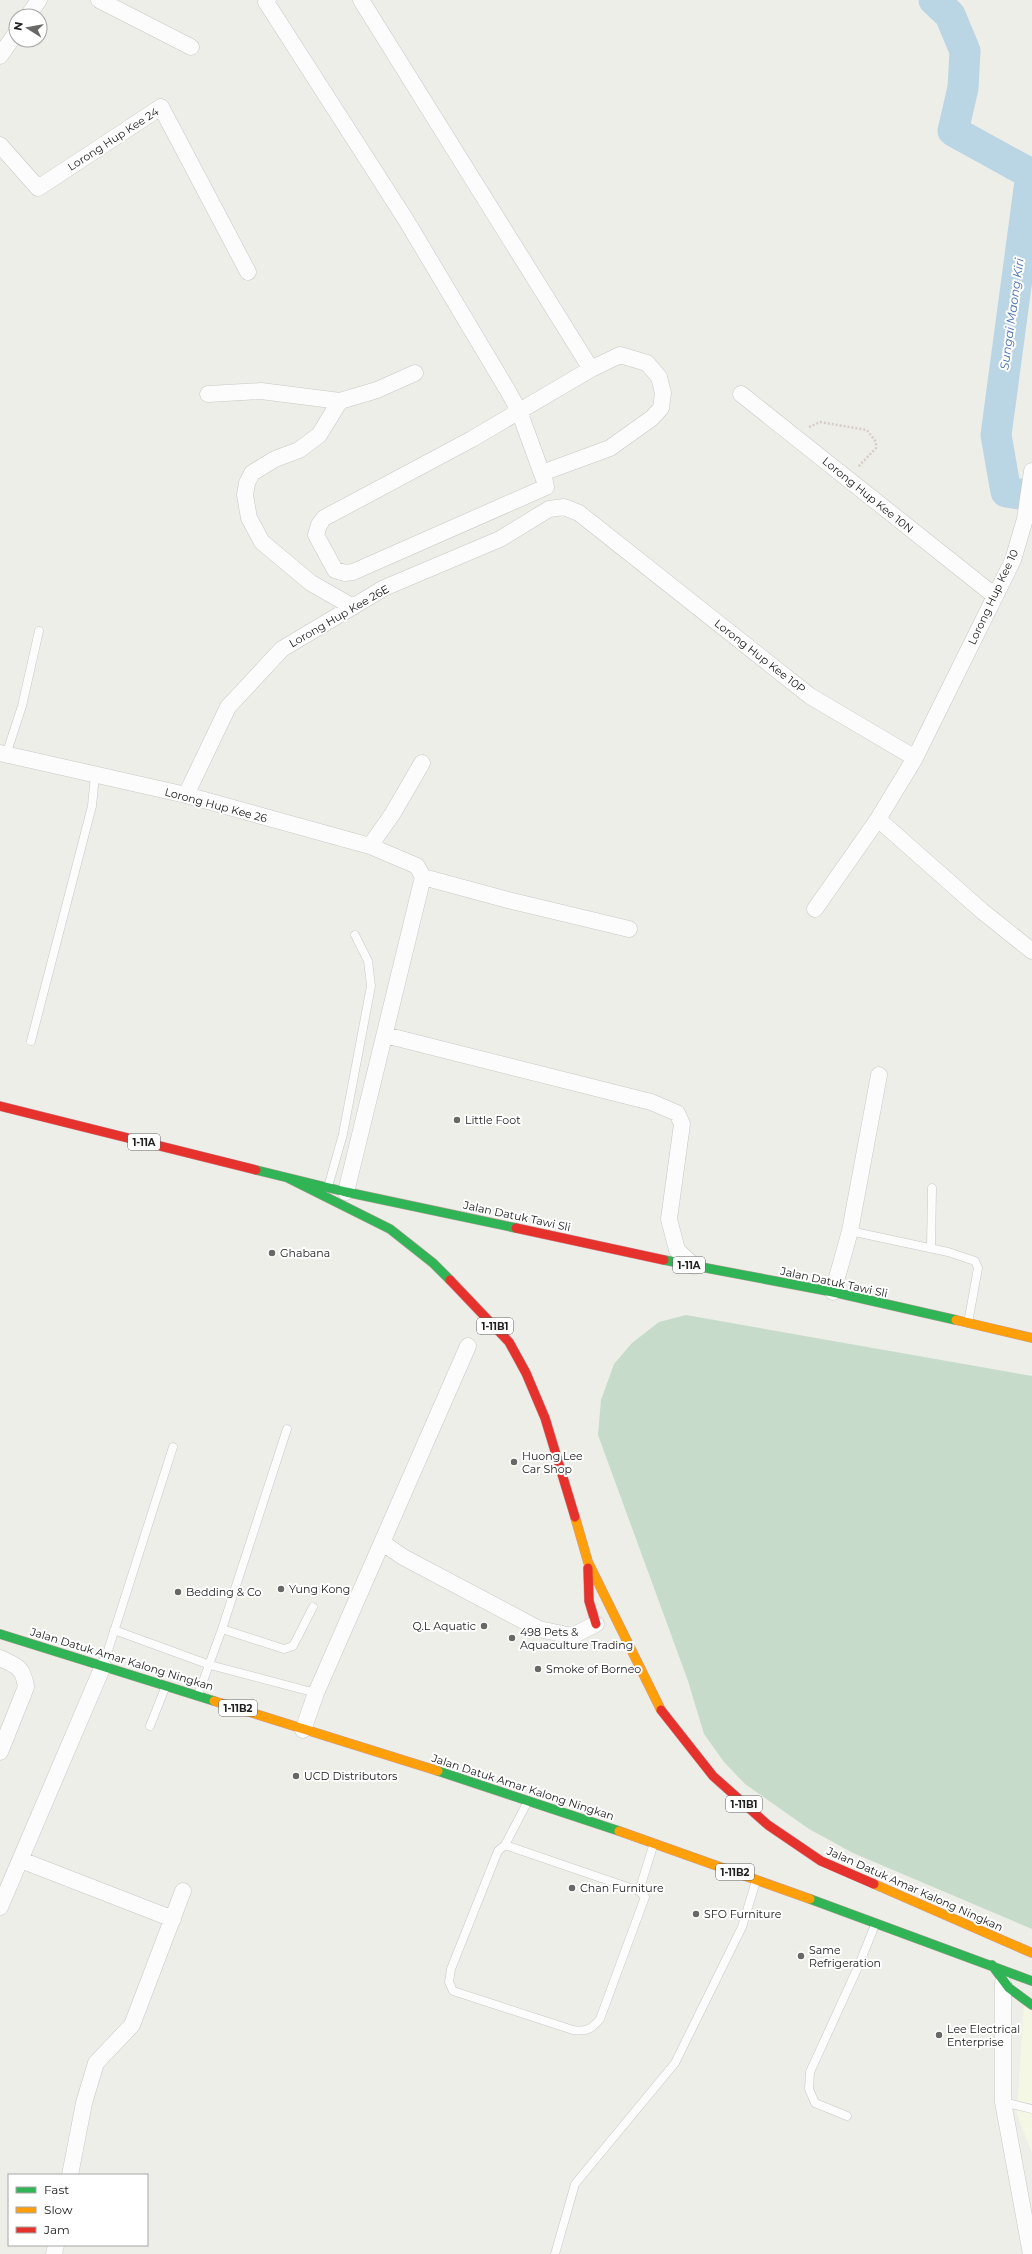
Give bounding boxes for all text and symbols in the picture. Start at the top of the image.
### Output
north arrow [8,8,48,48]
text: N [10,20,26,32]
street label: Lorong Hup Kee 24 [65,104,162,174]
water label: Sungai Maong Kiri [996,256,1027,371]
street label: Lorong Hup Kee 10N [820,454,916,536]
street label: Lorong Hup Kee 10 [965,547,1021,647]
street label: Lorong Hup Kee 26E [287,582,391,650]
street label: Lorong Hup Kee 10P [712,616,808,696]
street label: Lorong Hup Kee 26 [163,785,269,826]
place label: Little Foot [465,1113,521,1127]
marker: Little Foot [452,1115,462,1125]
road number: 1-11A [128,1134,160,1150]
street label: Jalan Datuk Tawi Sli [461,1198,572,1234]
place label: Ghabana [280,1246,330,1260]
marker: Ghabana [267,1248,277,1258]
road number: 1-11A [673,1257,705,1273]
street label: Jalan Datuk Tawi Sli [778,1264,889,1300]
road number: 1-11B1 [477,1318,513,1334]
place label: Huong Lee Car Shop [522,1449,583,1476]
marker: Huong Lee Car Shop [509,1457,519,1467]
place label: Yung Kong [289,1582,350,1596]
marker: Yung Kong [276,1584,286,1594]
place label: Bedding & Co [186,1585,261,1599]
marker: Bedding & Co [173,1587,183,1597]
place label: Q.L Aquatic [413,1619,476,1633]
marker: Q.L Aquatic [479,1621,489,1631]
street label: Jalan Datuk Amar Kalong Ningkan [28,1624,215,1694]
place label: 498 Pets & Aquaculture Trading [520,1625,633,1652]
marker: 498 Pets & Aquaculture Trading [507,1633,517,1643]
place label: Smoke of Borneo [546,1662,641,1676]
marker: Smoke of Borneo [533,1664,543,1674]
road number: 1-11B2 [219,1700,257,1716]
street label: Jalan Datuk Amar Kalong Ningkan [429,1751,616,1823]
place label: UCD Distributors [304,1769,398,1783]
marker: UCD Distributors [291,1771,301,1781]
road number: 1-11B1 [726,1796,762,1812]
street label: Jalan Datuk Amar Kalong Ningkan [824,1843,1005,1934]
road number: 1-11B2 [716,1864,754,1880]
place label: Chan Furniture [580,1881,664,1895]
marker: Chan Furniture [567,1883,577,1893]
place label: SFO Furniture [704,1907,782,1921]
marker: SFO Furniture [691,1909,701,1919]
place label: Same Refrigeration [809,1943,881,1970]
marker: Same Refrigeration [796,1951,806,1961]
place label: Lee Electrical Enterprise [947,2022,1020,2049]
marker: Lee Electrical Enterprise [934,2030,944,2040]
legend [8,2174,148,2246]
text: Fast [44,2182,69,2197]
text: Slow [44,2202,73,2217]
text: Jam [43,2222,70,2237]

